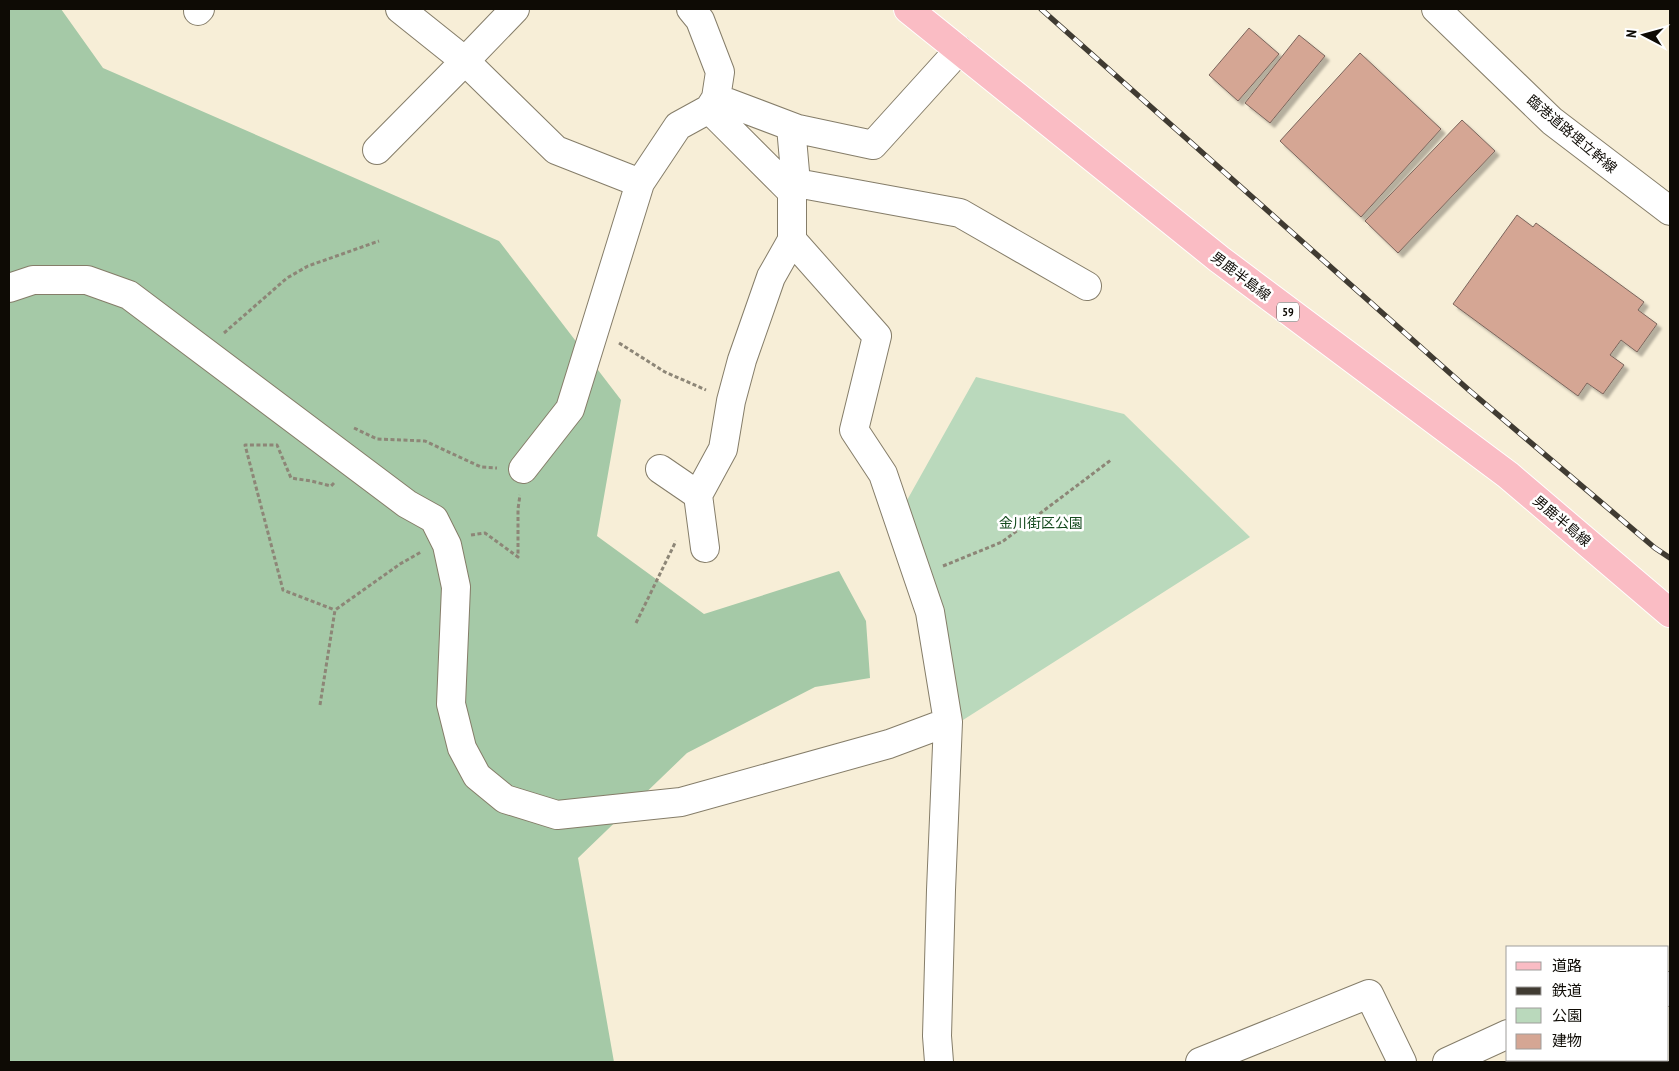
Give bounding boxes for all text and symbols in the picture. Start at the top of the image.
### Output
north arrow [1619,10,1669,60]
text: N [1622,29,1640,38]
street label: 臨港道路埋立幹線 [1523,91,1621,177]
street label: 男鹿半島線 [1208,248,1274,304]
road number: 59 [1277,302,1299,322]
street label: 男鹿半島線 [1529,492,1595,550]
park label: 金川街区公園 [999,514,1083,532]
legend [1506,946,1669,1061]
text: 道路 [1552,956,1582,975]
text: 鉄道 [1552,981,1582,1000]
text: 公園 [1552,1006,1582,1025]
text: 建物 [1552,1031,1582,1050]

